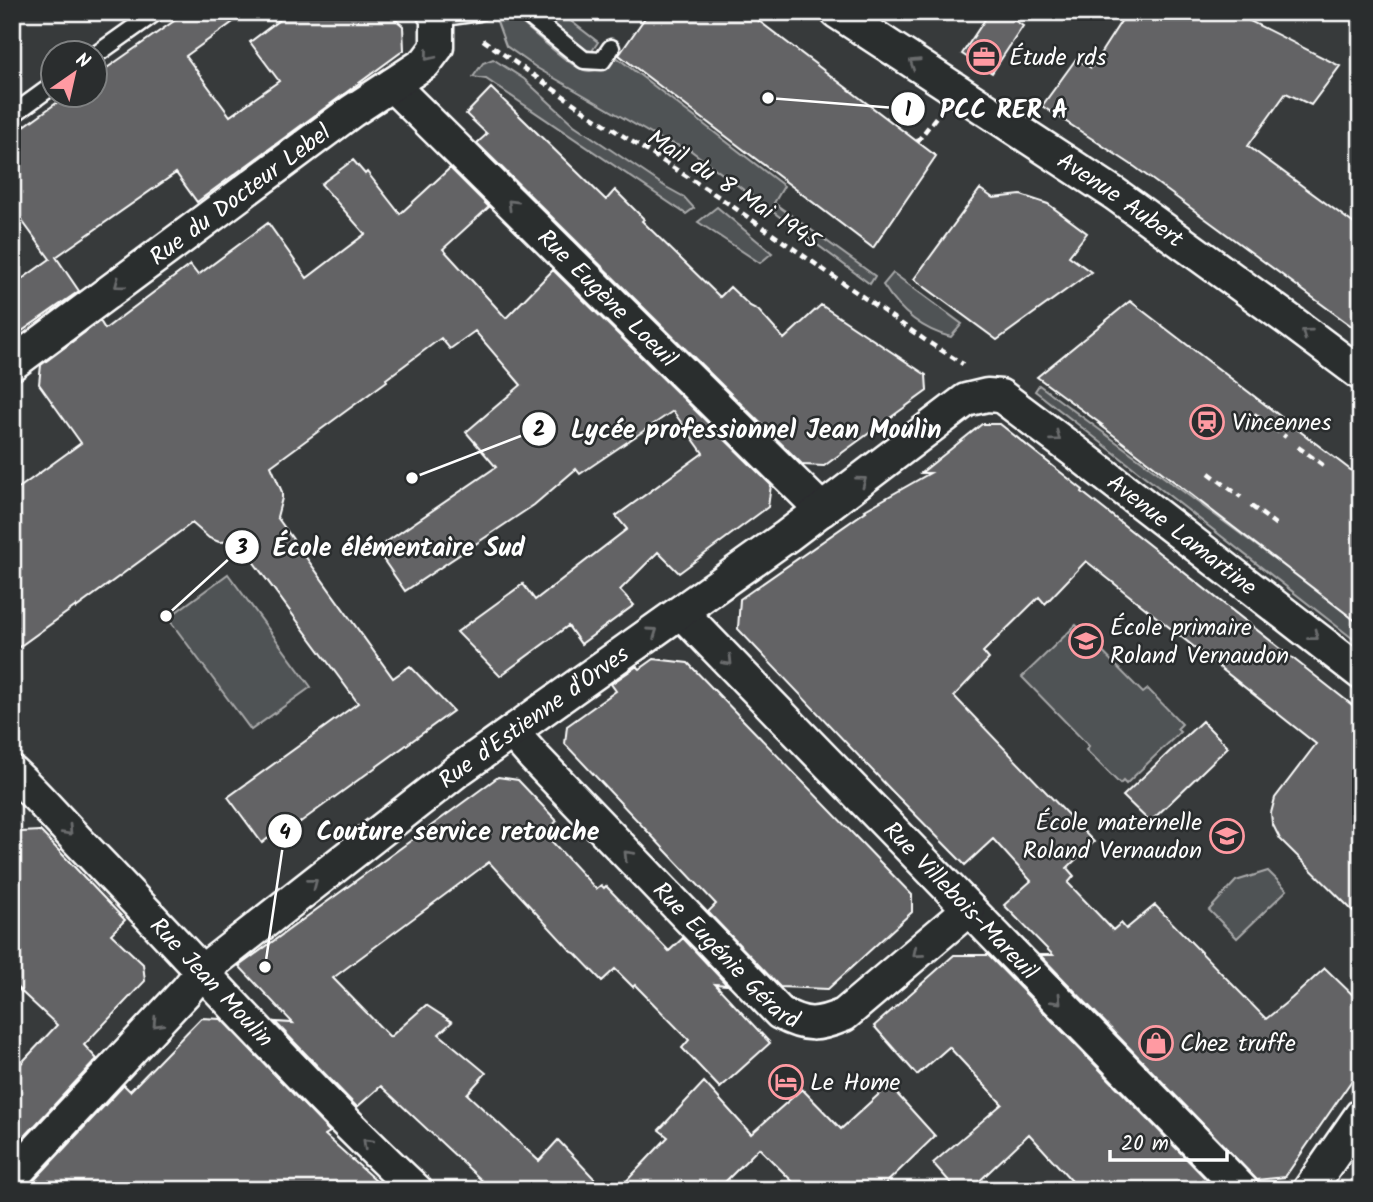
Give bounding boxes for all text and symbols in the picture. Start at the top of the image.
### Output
north arrow [38,38,108,108]
office icon: Étude rds [965,38,1003,76]
place label: Étude rds [1009,39,1106,78]
text: N [69,46,96,77]
one-way arrow [425,48,437,61]
one-way arrow [909,58,922,71]
callout: PCC RER A [891,85,1082,132]
text: PCC RER A [940,90,1068,132]
text: 1 [905,94,912,127]
street label: Rue du Docteur Lebel [141,115,340,277]
street label: Mail du 8 Mai 1945 [639,120,829,262]
street label: Avenue Aubert [1048,143,1192,259]
one-way arrow [507,199,520,212]
street label: Rue Eugène Loeuil [527,220,686,378]
one-way arrow [115,276,127,288]
one-way arrow [1302,328,1314,341]
station icon: Vincennes [1188,403,1226,441]
place label: Vincennes [1232,404,1331,443]
callout: Lycée professionnel Jean Moulin [522,406,956,453]
text: Lycée professionnel Jean Moulin [571,410,941,452]
text: 2 [533,414,545,447]
one-way arrow [1048,429,1061,441]
street label: Avenue Lamartine [1097,465,1265,607]
one-way arrow [854,476,866,489]
callout: École élémentaire Sud [224,524,540,571]
text: École élémentaire Sud [273,528,526,570]
text: 3 [235,532,248,565]
place label: École primaire Roland Vernaudon [1110,609,1289,676]
school or university icon: École primaire Roland Vernaudon [1067,622,1105,660]
one-way arrow [645,628,658,640]
one-way arrow [1306,628,1318,641]
street label: Rue d'Estienne d'Orves [430,636,638,800]
one-way arrow [720,653,733,666]
place label: École maternelle Roland Vernaudon [1023,804,1202,871]
callout: Couture service retouche [267,808,613,855]
text: Couture service retouche [317,812,600,854]
street label: Rue Villebois-Mareuil [873,813,1047,990]
text: 4 [279,817,291,850]
school or university icon: École maternelle Roland Vernaudon [1208,817,1246,855]
one-way arrow [60,822,73,835]
one-way arrow [624,850,637,863]
street label: Rue Eugénie Gérard [642,873,806,1041]
one-way arrow [305,879,318,892]
street label: Rue Jean Moulin [139,909,282,1058]
one-way arrow [912,945,925,957]
one-way arrow [1049,992,1062,1005]
one-way arrow [152,1015,165,1028]
shop icon: Chez truffe [1137,1024,1175,1062]
place label: Chez truffe [1180,1025,1296,1064]
hotel icon: Le Home [767,1063,805,1101]
place label: Le Home [810,1064,901,1103]
scale bar [1110,1118,1228,1162]
text: 20 m [1121,1128,1169,1161]
one-way arrow [362,1138,375,1151]

